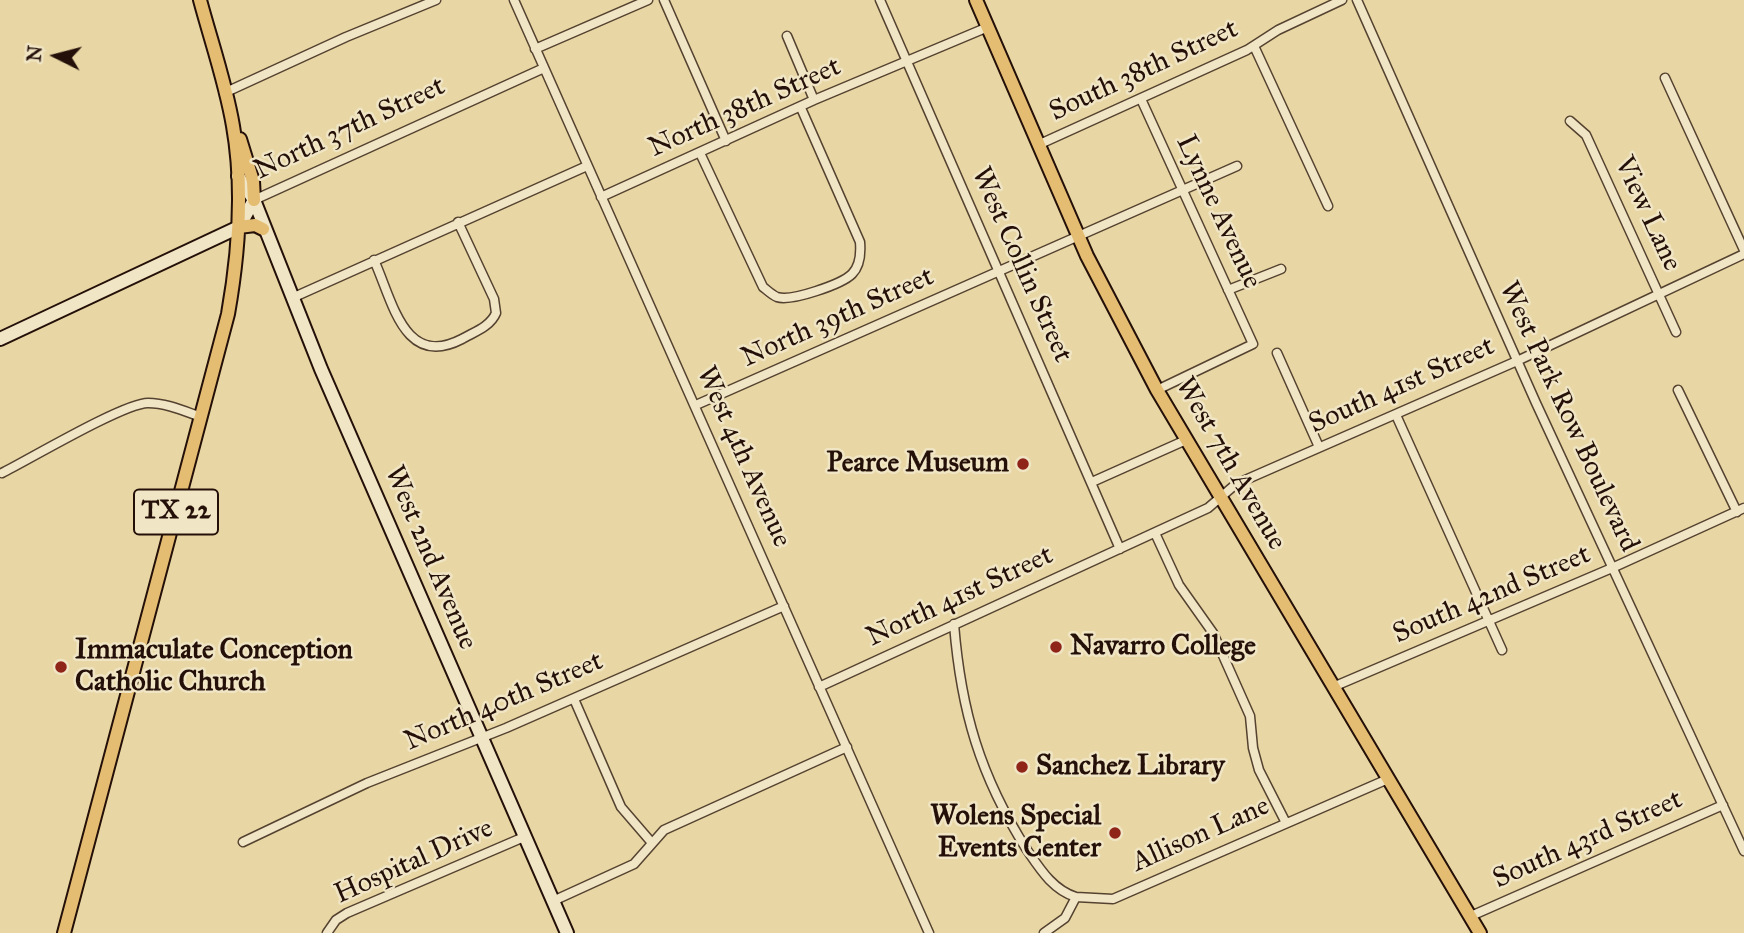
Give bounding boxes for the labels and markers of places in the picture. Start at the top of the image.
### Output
place label: Pearce Museum [826,447,1009,481]
marker: Pearce Museum [1015,456,1031,472]
place label: Navarro College [1070,630,1256,664]
place label: Immaculate Conception Catholic Church [75,634,353,700]
marker: Navarro College [1048,639,1064,655]
marker: Immaculate Conception Catholic Church [53,659,69,675]
place label: Sanchez Library [1036,750,1225,784]
marker: Sanchez Library [1014,759,1030,775]
place label: Wolens Special Events Center [930,800,1101,866]
marker: Wolens Special Events Center [1107,825,1123,841]

